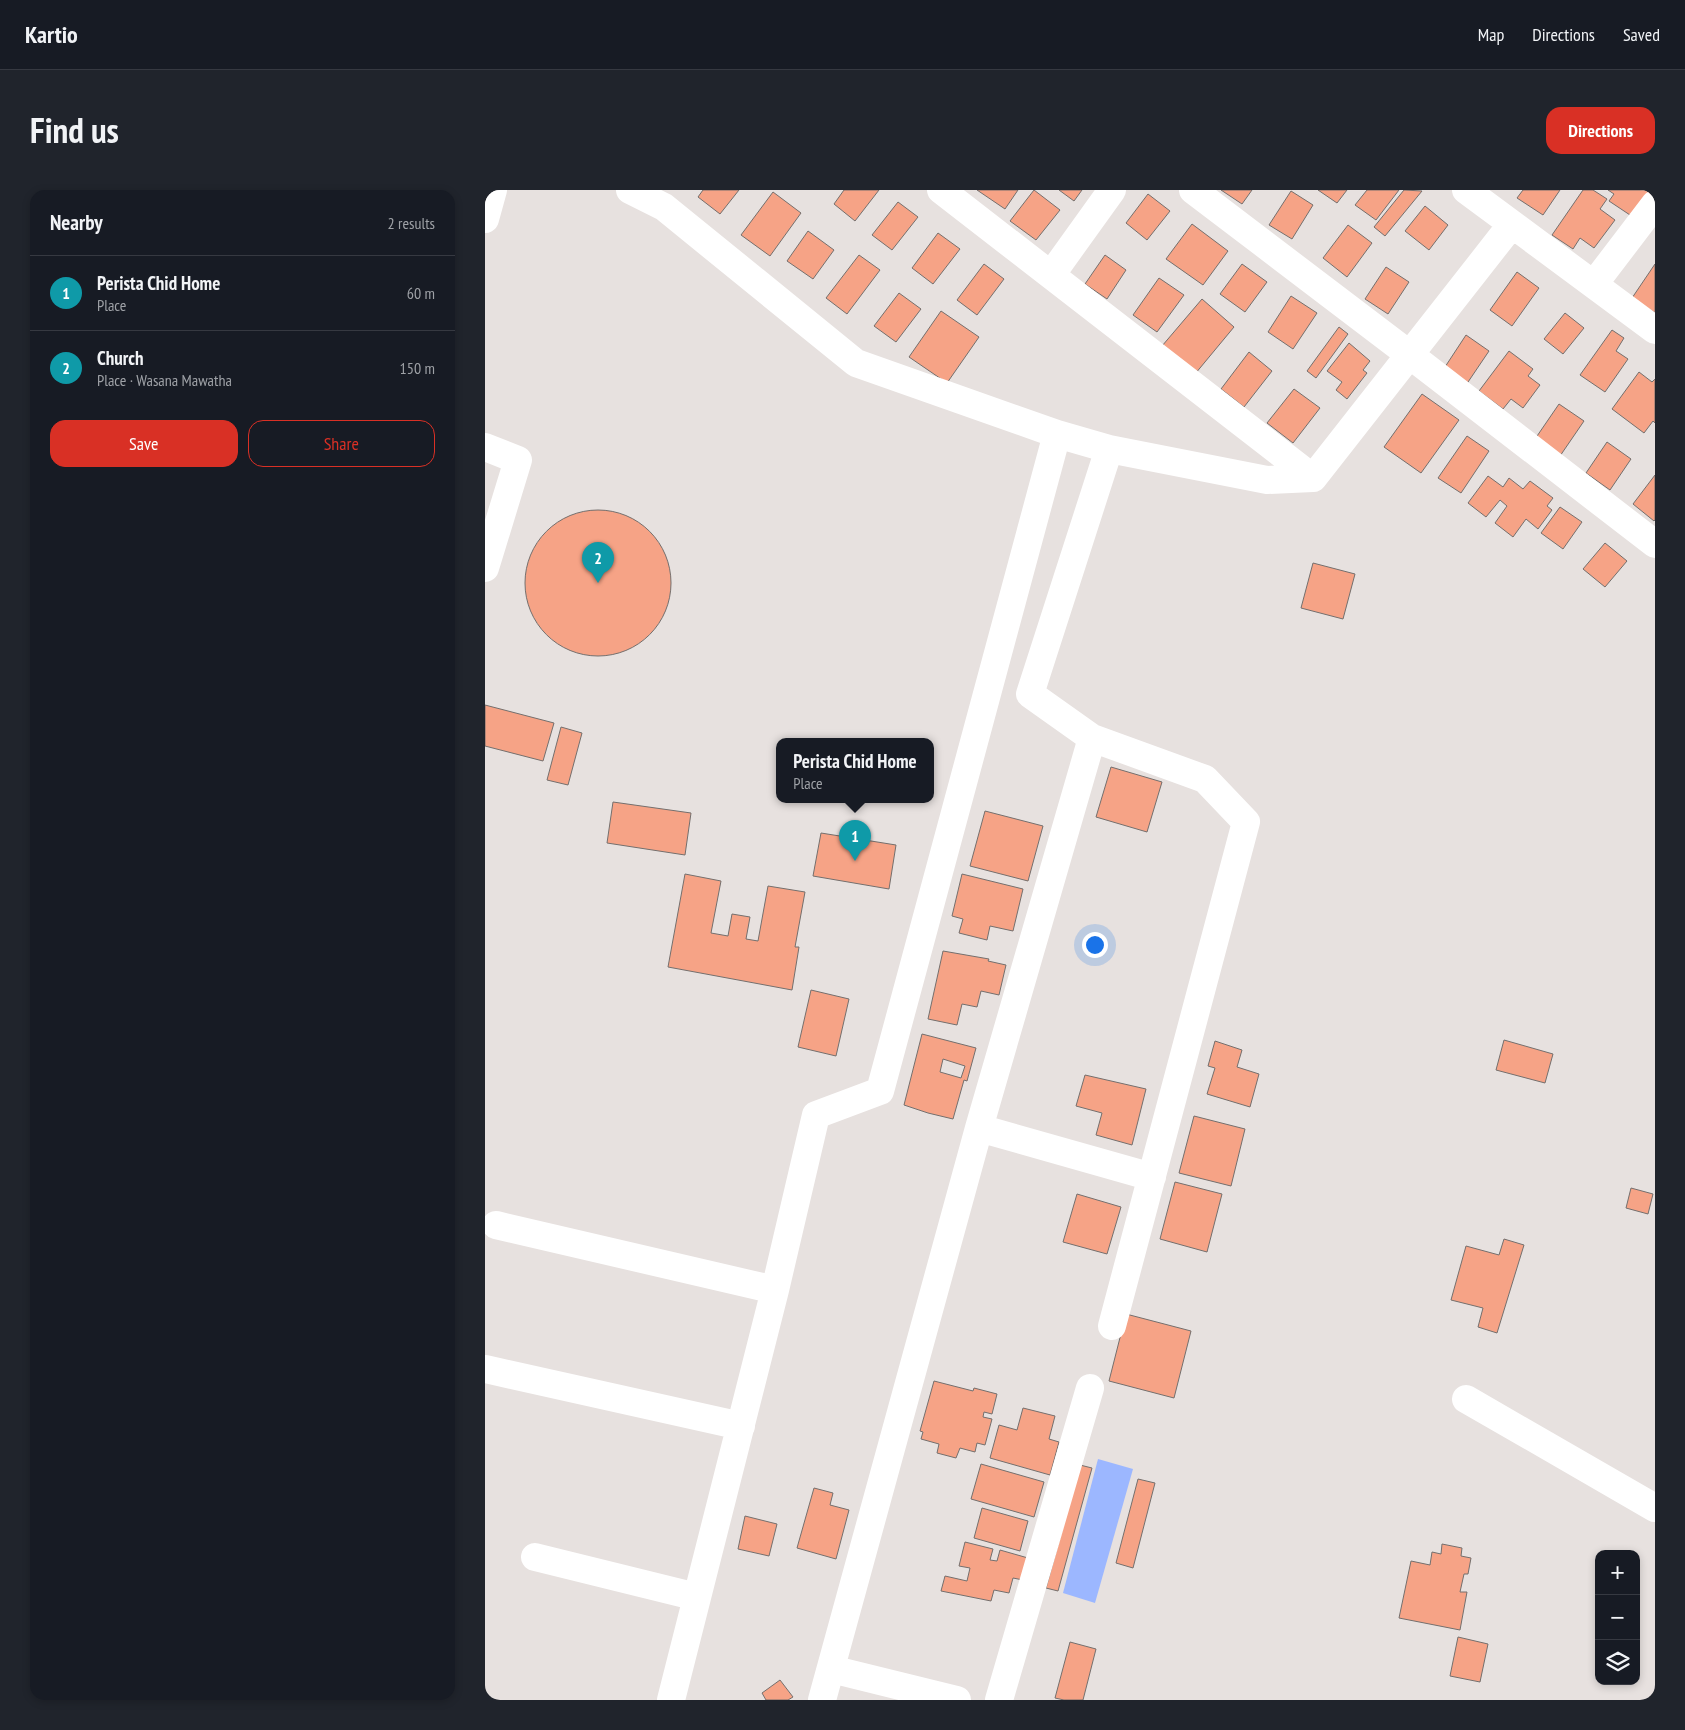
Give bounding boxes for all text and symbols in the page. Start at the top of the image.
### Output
text: Kartio [25,19,78,50]
text: Map [1478,23,1504,46]
text: Directions [1532,23,1595,46]
text: Saved [1623,23,1660,46]
text: Find us [30,107,119,153]
button: Directions [1546,107,1655,154]
text: Nearby [50,209,103,236]
text: 2 results [388,213,435,233]
text: Perista Chid Home [97,271,220,295]
text: 1 [62,283,70,303]
text: 60 m [407,283,435,303]
text: Place [97,295,126,315]
text: Church [97,346,143,370]
text: 2 [62,358,70,378]
text: 150 m [400,358,435,378]
text: Place · Wasana Mawatha [97,370,232,390]
button: Save [50,420,238,467]
button: Share [248,420,435,467]
pin: 2 [582,542,614,583]
popup [776,738,934,803]
text: Perista Chid Home [793,749,917,773]
text: Place [793,773,823,793]
pin: 1 [839,820,871,861]
your location [1082,932,1108,958]
map controls [1595,1550,1640,1685]
button: + [1595,1550,1640,1595]
button: − [1595,1595,1640,1640]
button: layers [1595,1640,1640,1685]

